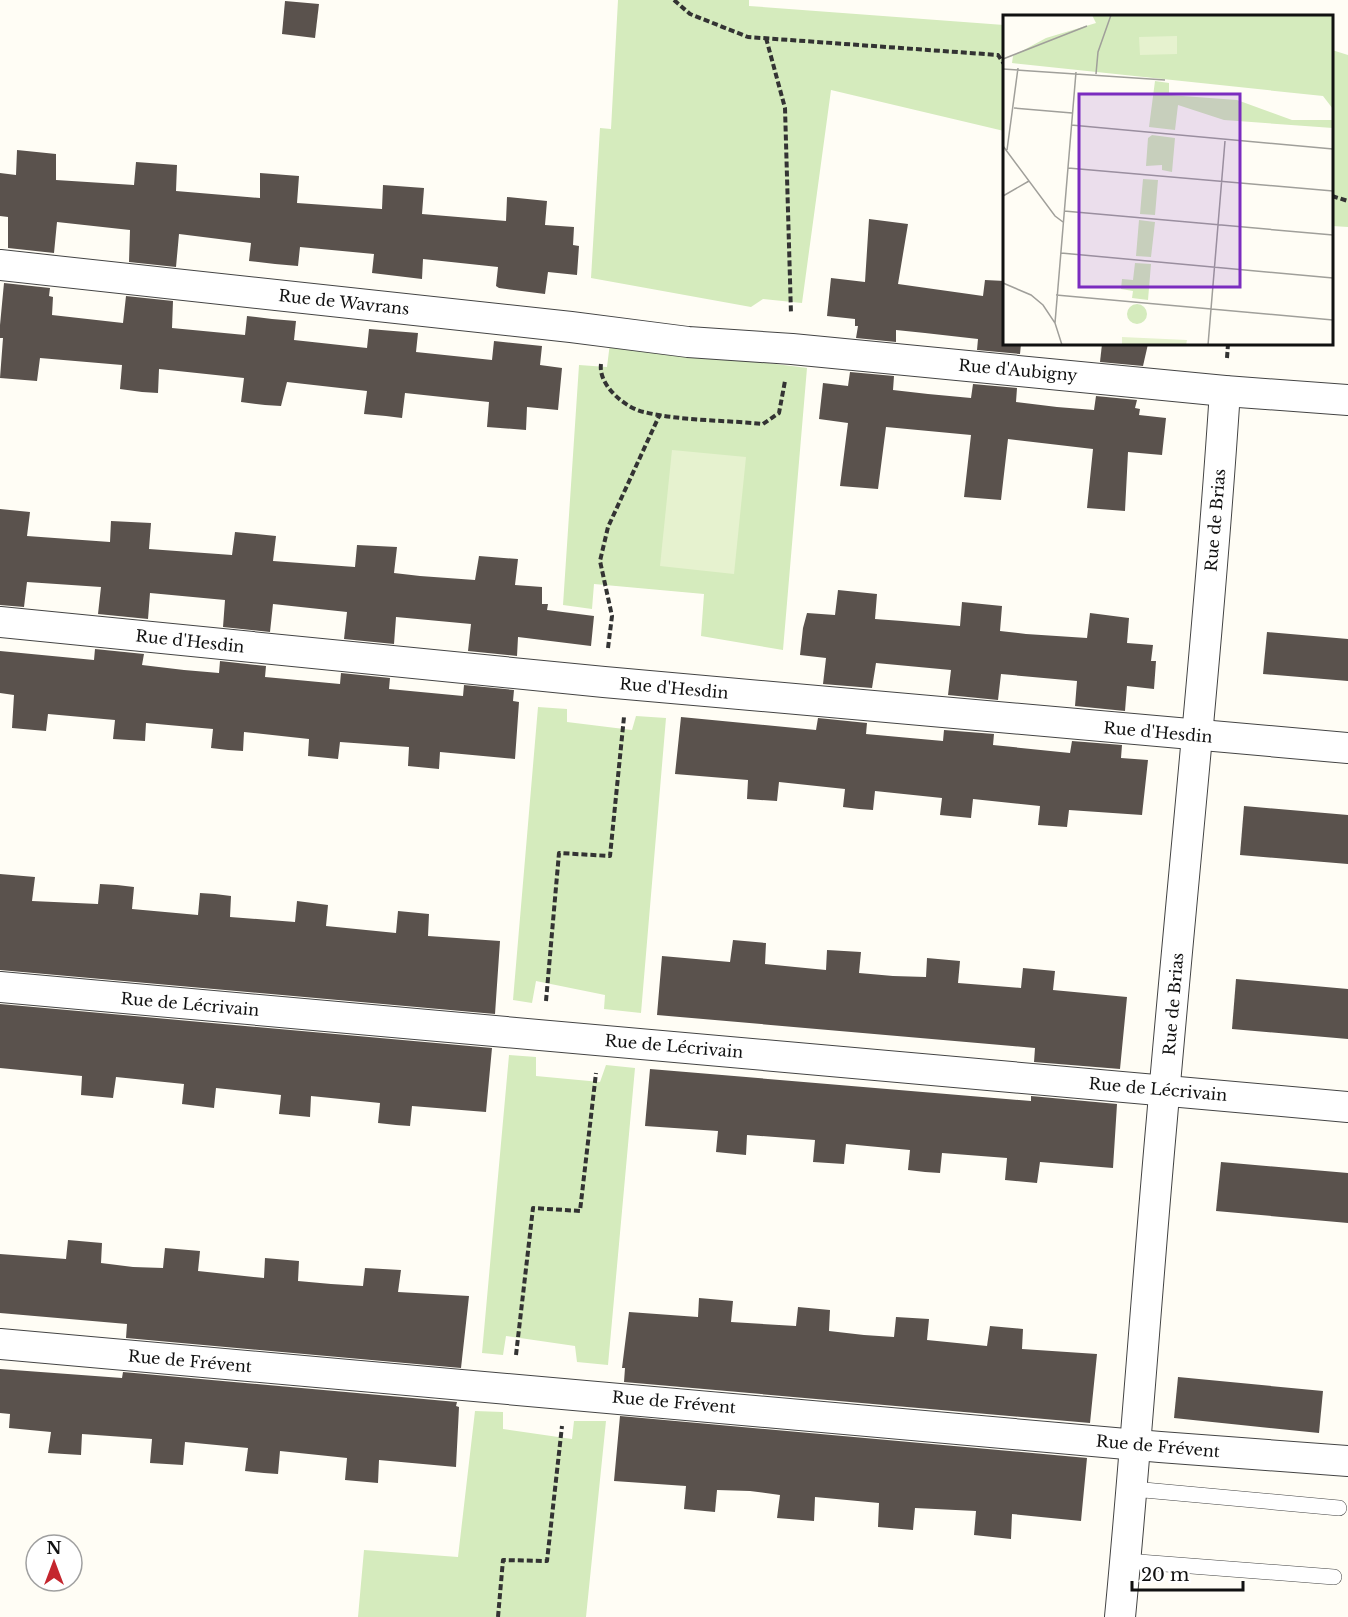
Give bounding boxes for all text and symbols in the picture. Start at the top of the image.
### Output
inset map [1003,15,1333,345]
street label: Rue de Wavrans [278,285,410,319]
street label: Rue d'Aubigny [958,355,1079,385]
street label: Rue de Brias [1201,468,1229,572]
street label: Rue d'Hesdin [135,625,245,657]
street label: Rue d'Hesdin [619,673,729,703]
street label: Rue d'Hesdin [1103,717,1213,747]
street label: Rue de Brias [1159,952,1187,1056]
street label: Rue de Lécrivain [120,988,260,1020]
street label: Rue de Lécrivain [604,1030,744,1062]
street label: Rue de Lécrivain [1088,1073,1228,1105]
street label: Rue de Frévent [127,1346,253,1376]
street label: Rue de Frévent [611,1387,737,1417]
street label: Rue de Frévent [1095,1431,1221,1461]
north arrow [24,1533,84,1593]
text: N [46,1538,62,1558]
scale bar [1132,1554,1243,1592]
text: 20 m [1141,1564,1189,1586]

